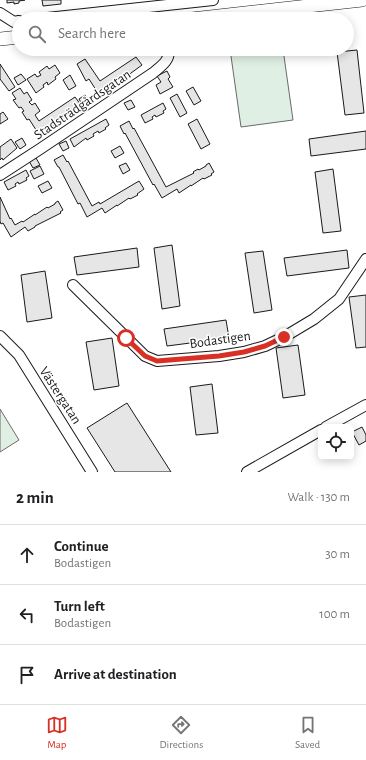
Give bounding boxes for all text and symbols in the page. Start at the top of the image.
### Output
search box [12,12,354,56]
icon: search [26,23,48,45]
text: Search here [58,26,126,41]
street label: Stadsträdgårdsgatan [32,67,134,142]
route end [275,328,293,346]
route start [117,329,135,347]
street label: Bodastigen [189,329,252,351]
street label: Västergatan [37,364,84,427]
map controls [318,424,354,460]
button: locate [318,424,354,460]
text: 2 min [16,489,54,506]
text: Walk · 130 m [287,491,350,504]
text: Continue [54,539,109,554]
icon: ahead [16,544,38,566]
text: 30 m [325,548,350,561]
text: Bodastigen [54,557,111,570]
text: Turn left [54,599,105,614]
icon: left [16,604,38,626]
text: 100 m [319,608,350,621]
text: Bodastigen [54,617,111,630]
icon: arrive [16,664,38,686]
text: Arrive at destination [54,667,177,682]
tab: Map [46,714,68,751]
tab: Directions [159,714,203,751]
tab: Saved [295,714,320,751]

